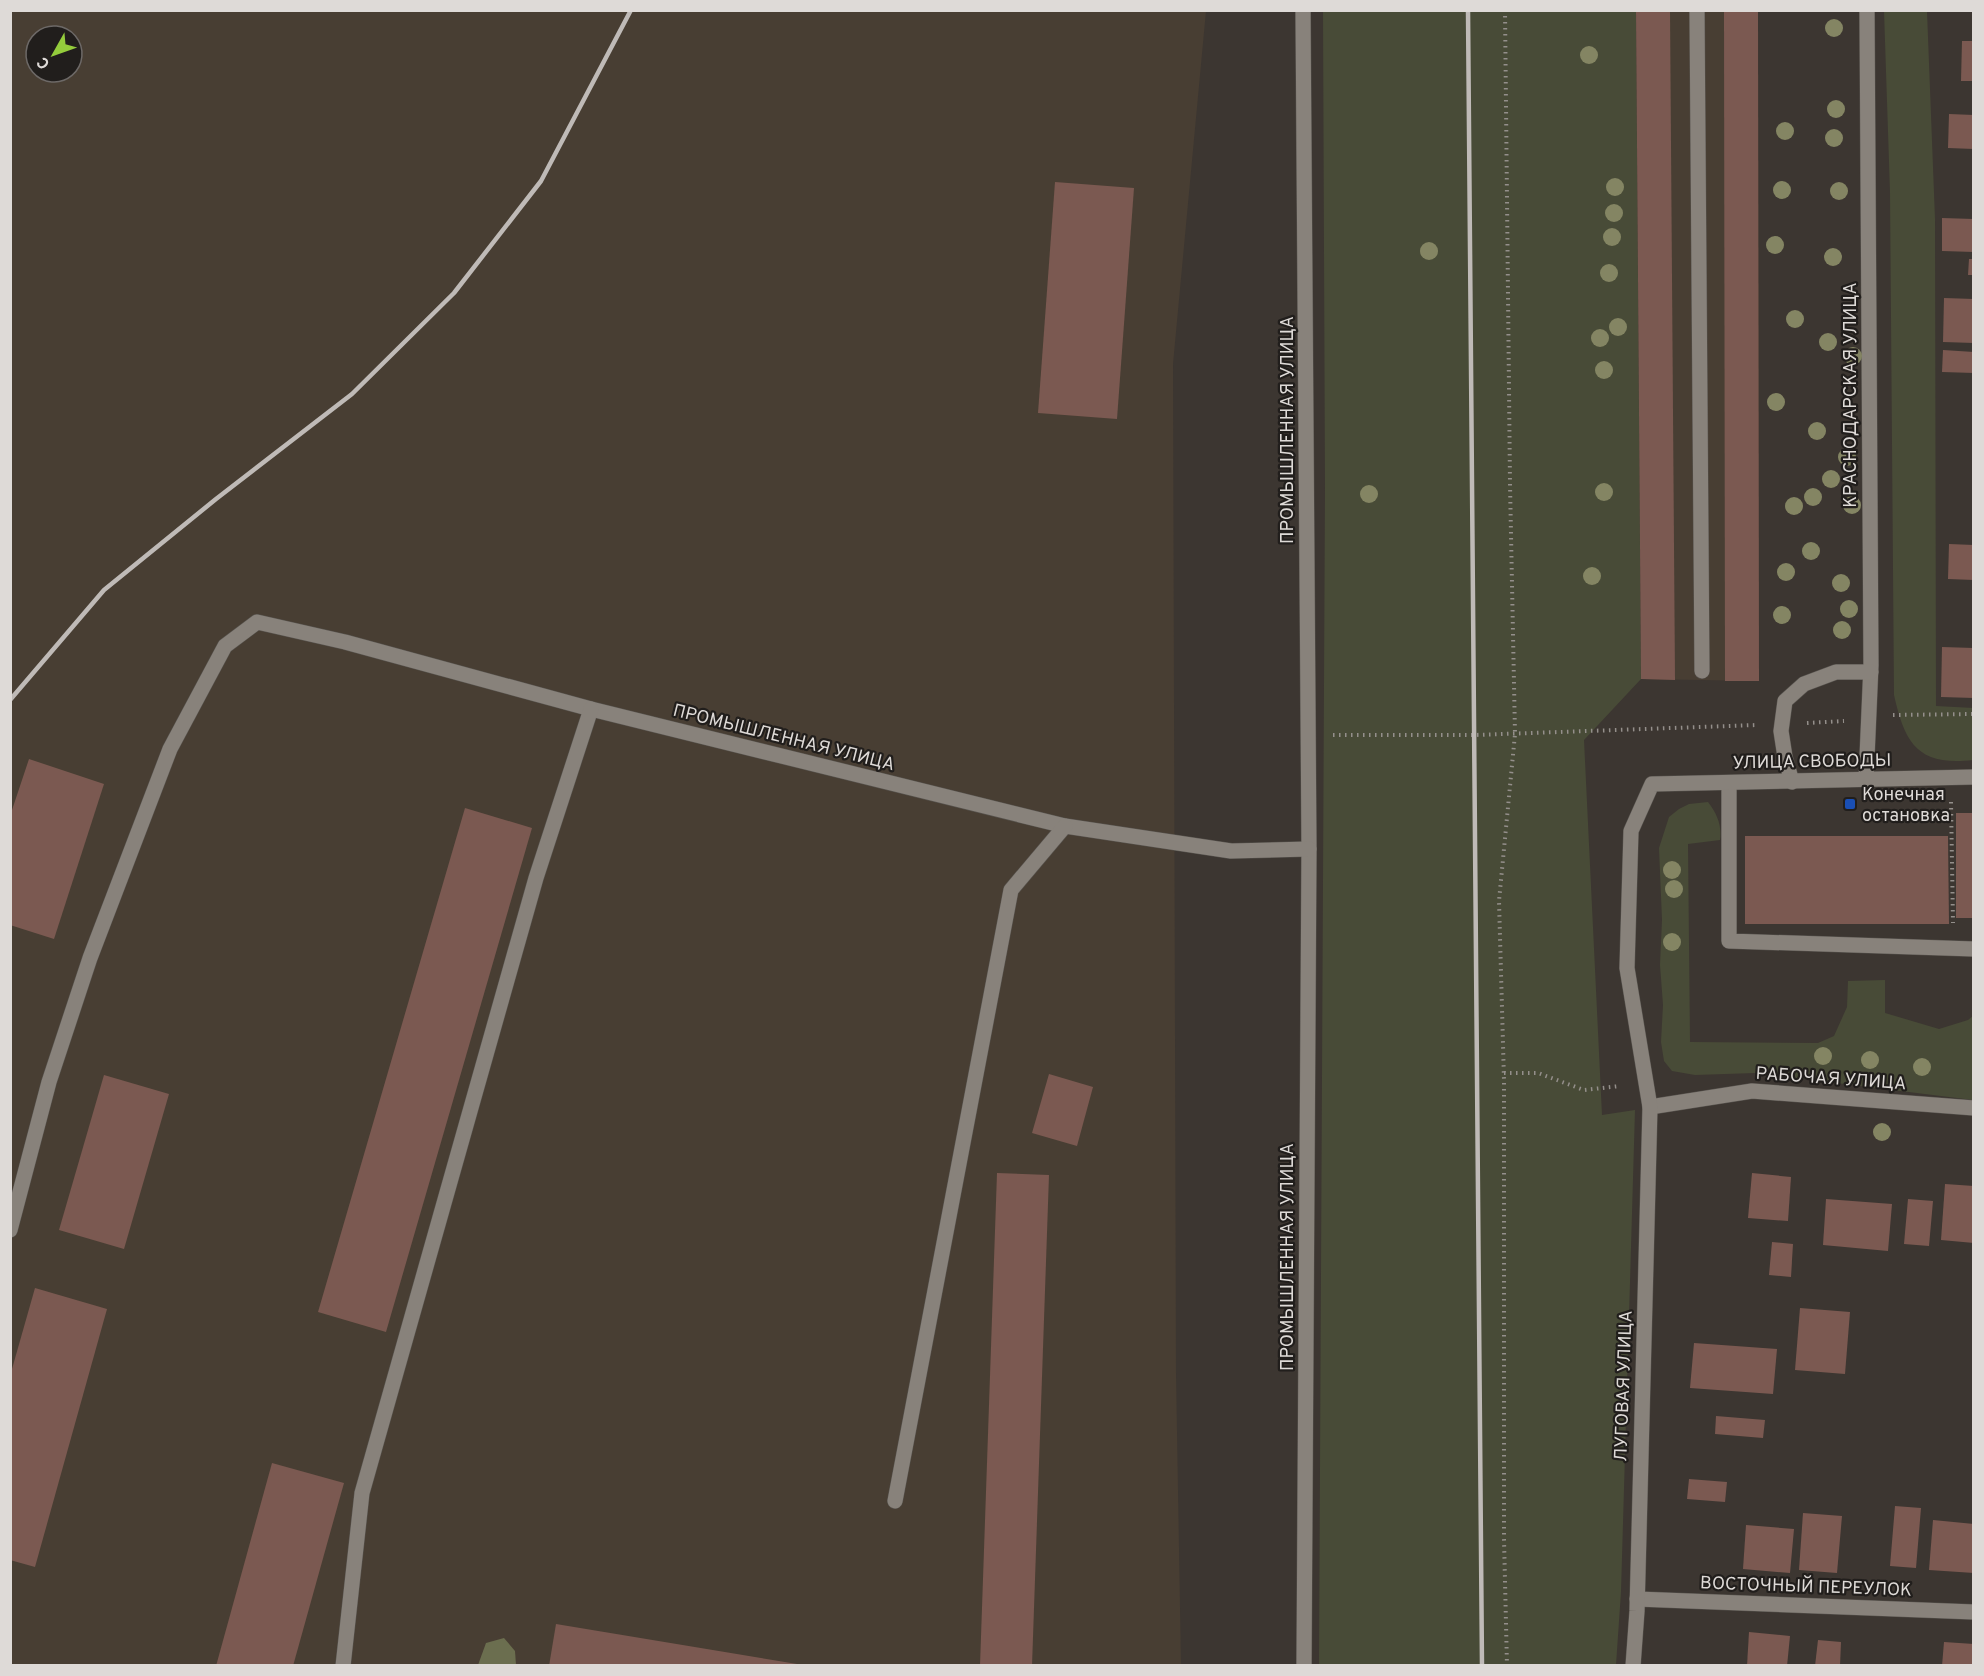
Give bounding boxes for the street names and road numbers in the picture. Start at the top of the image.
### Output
street label: КРАСНОДАРСКАЯ УЛИЦА [1840,282,1863,508]
street label: ПРОМЫШЛЕННАЯ УЛИЦА [1277,316,1300,544]
street label: ПРОМЫШЛЕННАЯ УЛИЦА [670,700,897,777]
street label: УЛИЦА СВОБОДЫ [1732,750,1892,775]
street label: РАБОЧАЯ УЛИЦА [1755,1063,1907,1096]
street label: ПРОМЫШЛЕННАЯ УЛИЦА [1277,1143,1300,1371]
street label: ЛУГОВАЯ УЛИЦА [1610,1310,1639,1462]
street label: ВОСТОЧНЫЙ ПЕРЕУЛОК [1700,1570,1912,1603]

